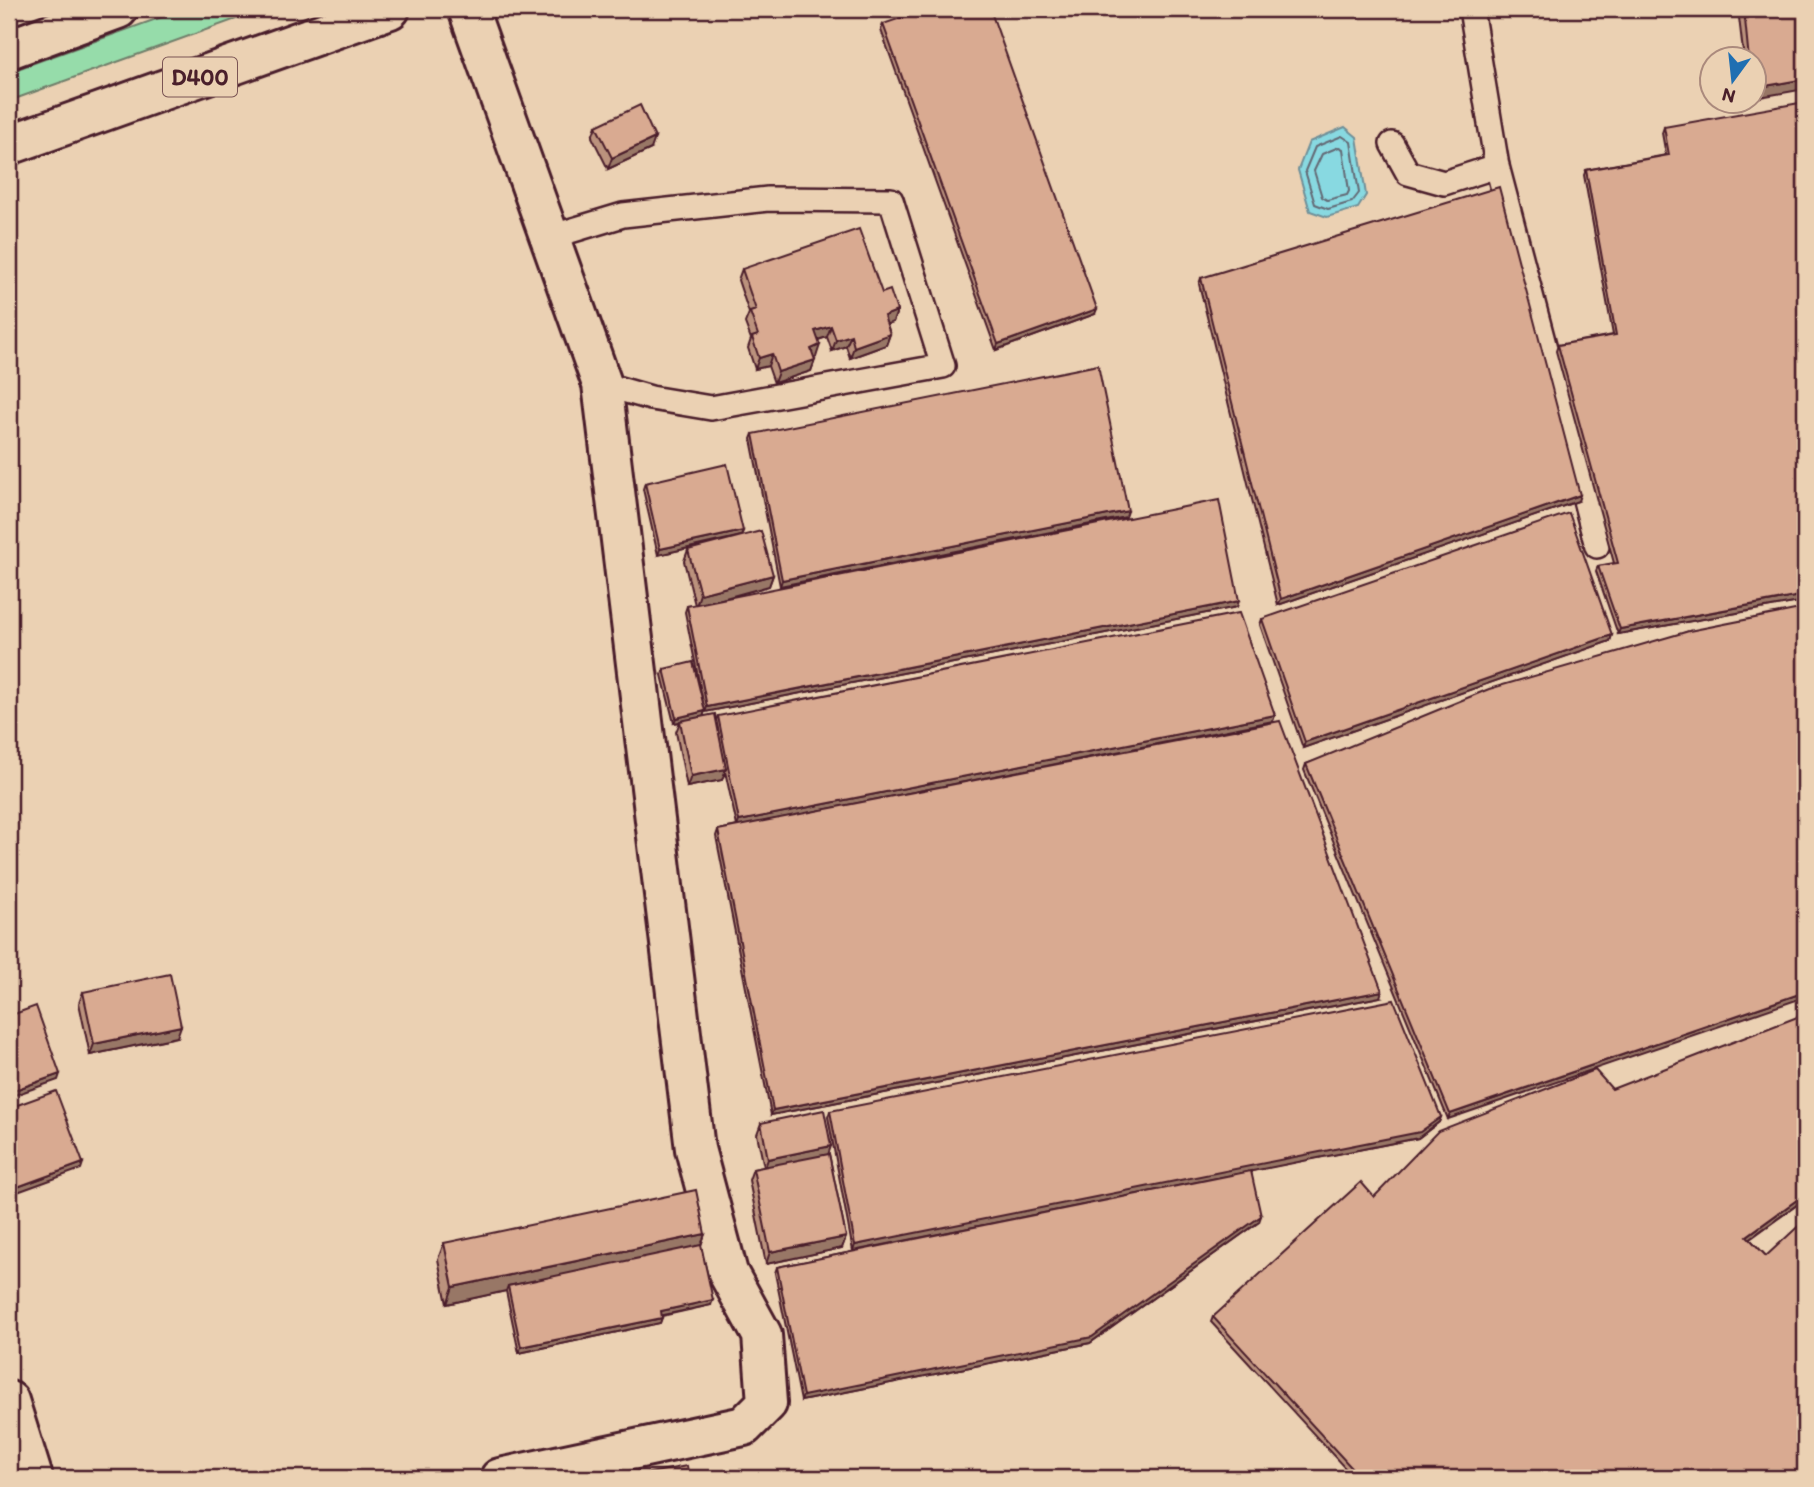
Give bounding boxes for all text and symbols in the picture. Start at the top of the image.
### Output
north arrow [1699,46,1769,116]
road number: D400 [163,58,237,96]
text: N [1720,83,1738,109]

